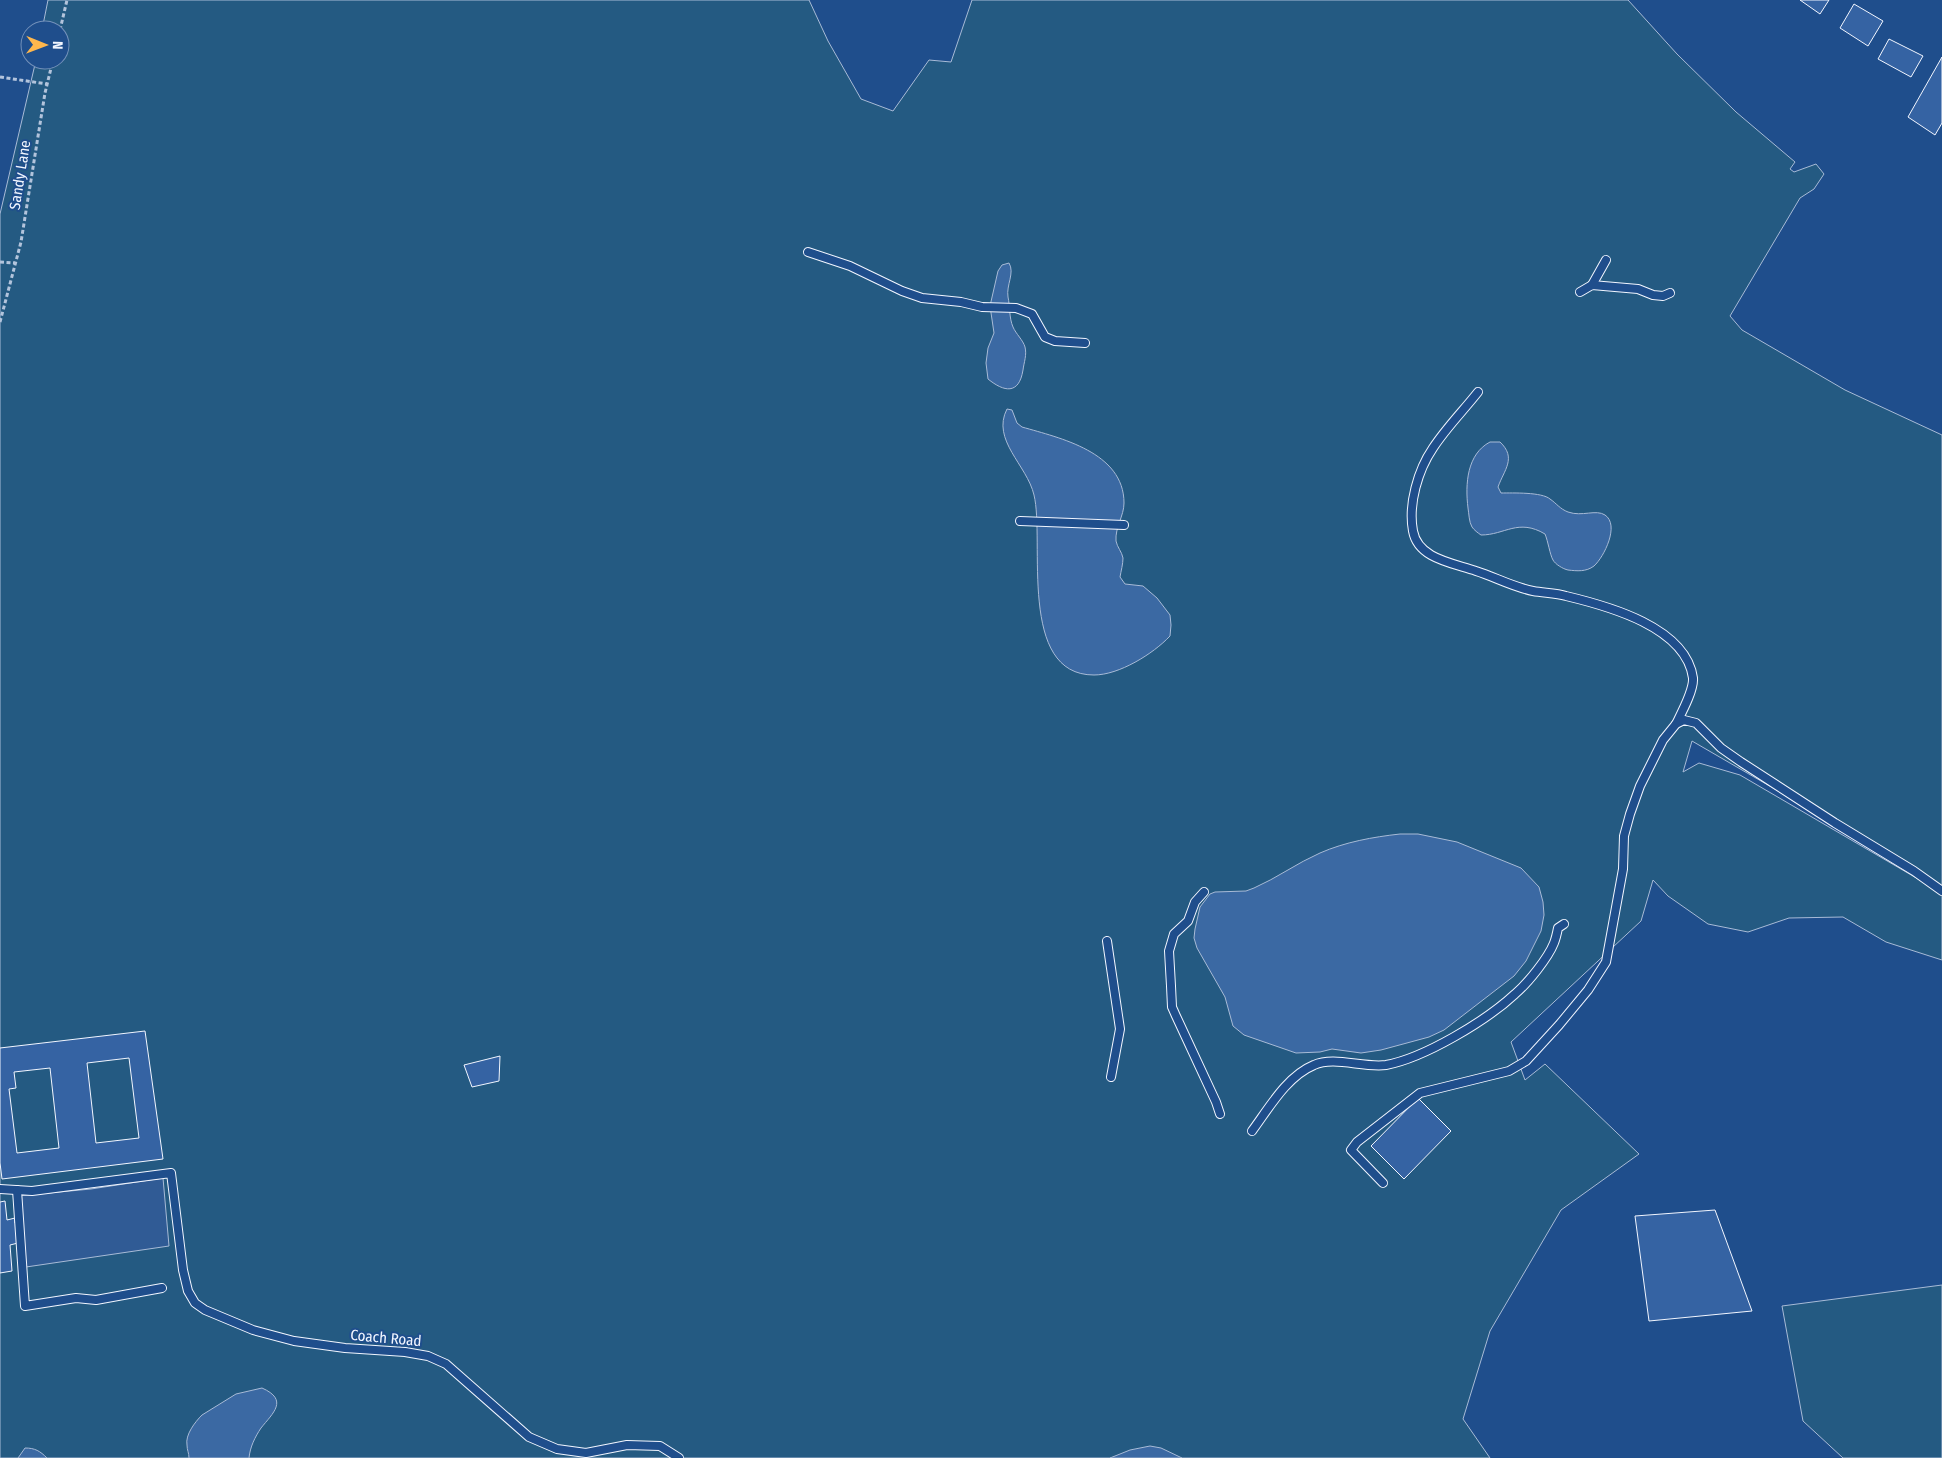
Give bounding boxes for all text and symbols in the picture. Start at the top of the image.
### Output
north arrow [20,20,70,70]
text: N [49,41,66,50]
street label: Sandy Lane [6,139,34,211]
street label: Coach Road [350,1326,422,1350]

